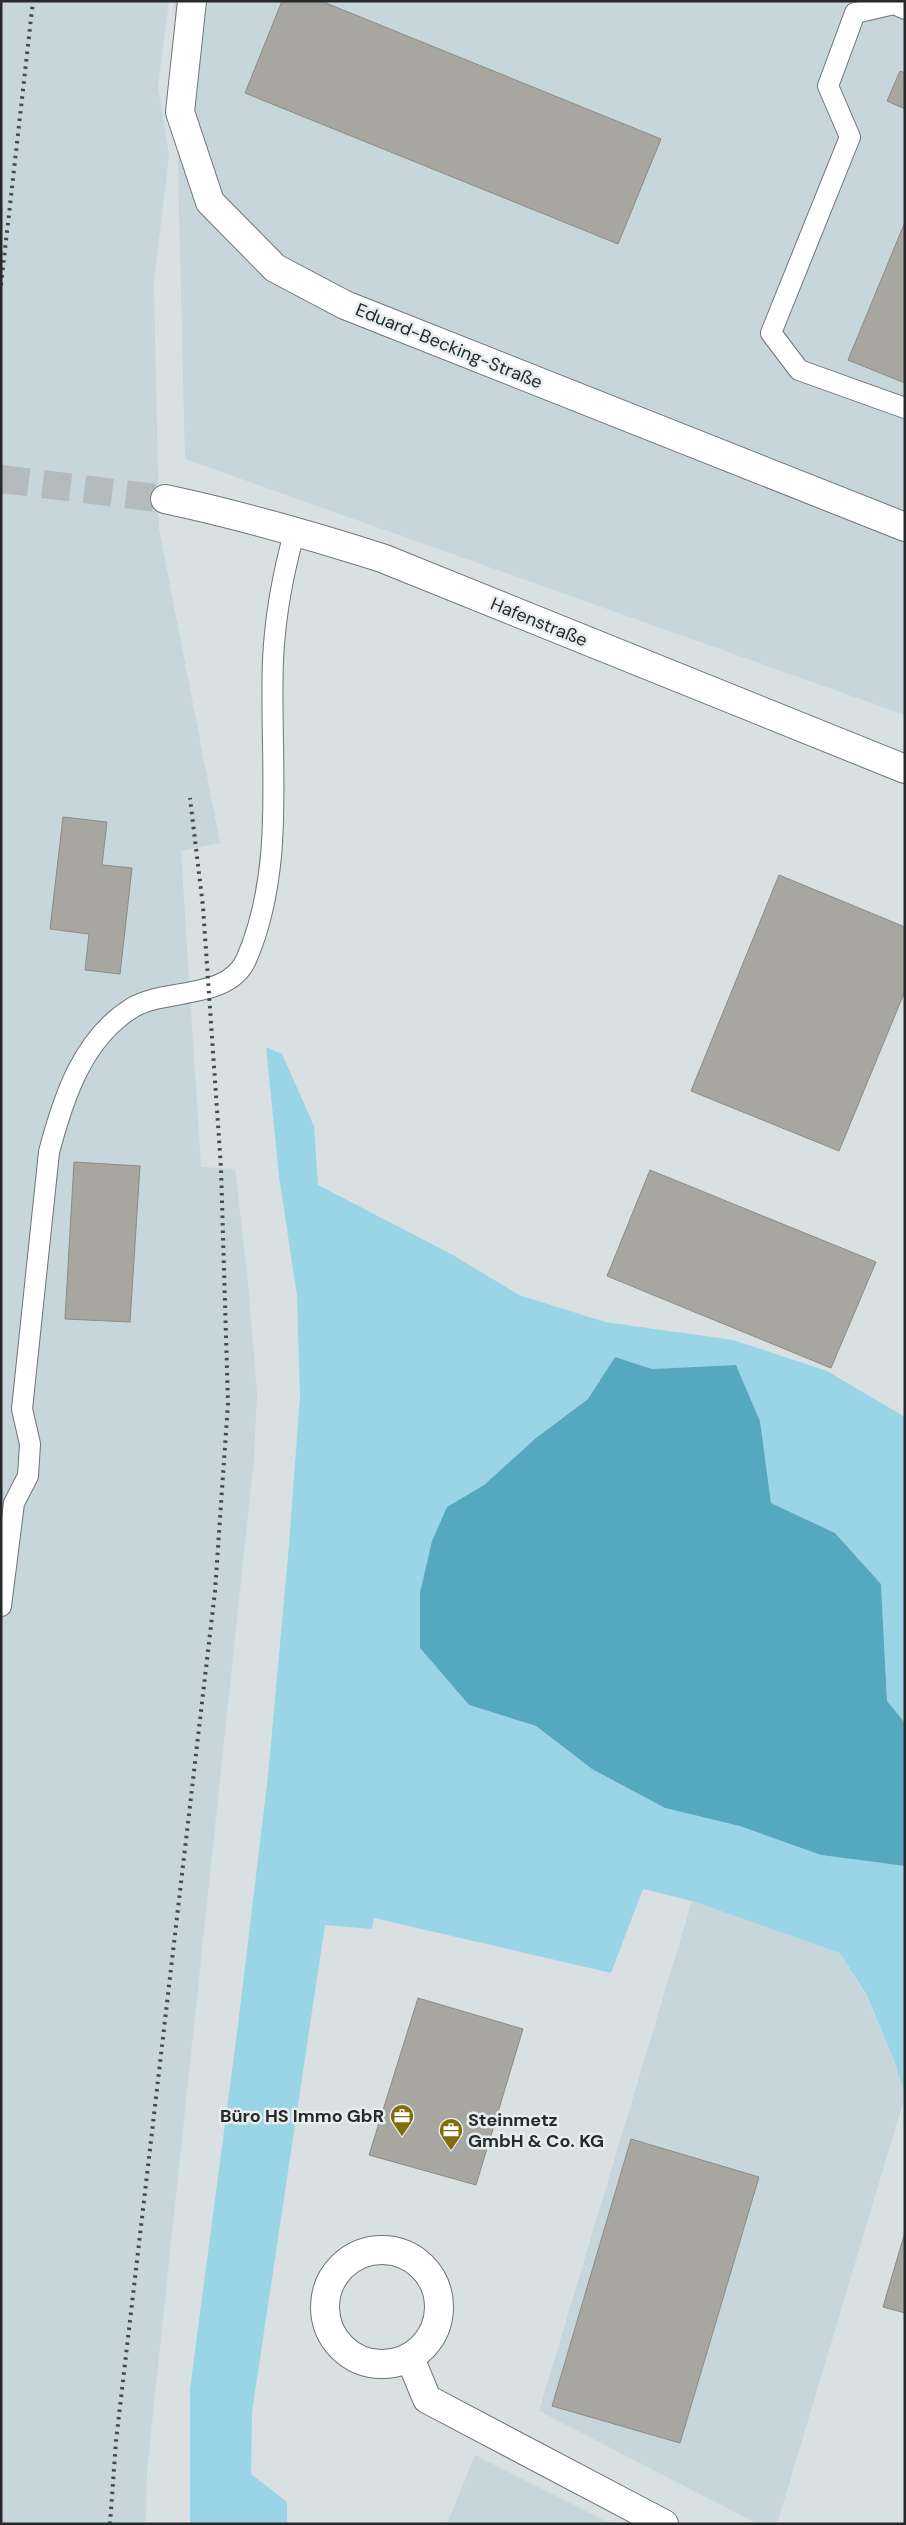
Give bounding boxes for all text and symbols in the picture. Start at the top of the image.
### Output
street label: Eduard-Becking-Straße [352,297,546,395]
street label: Hafenstraße [487,592,591,652]
office icon: Büro HS Immo GbR [389,2103,415,2137]
place label: Büro HS Immo GbR [220,2104,384,2128]
place label: Steinmetz GmbH & Co. KG [468,2108,604,2153]
office icon: Steinmetz GmbH & Co. KG [438,2117,464,2151]

